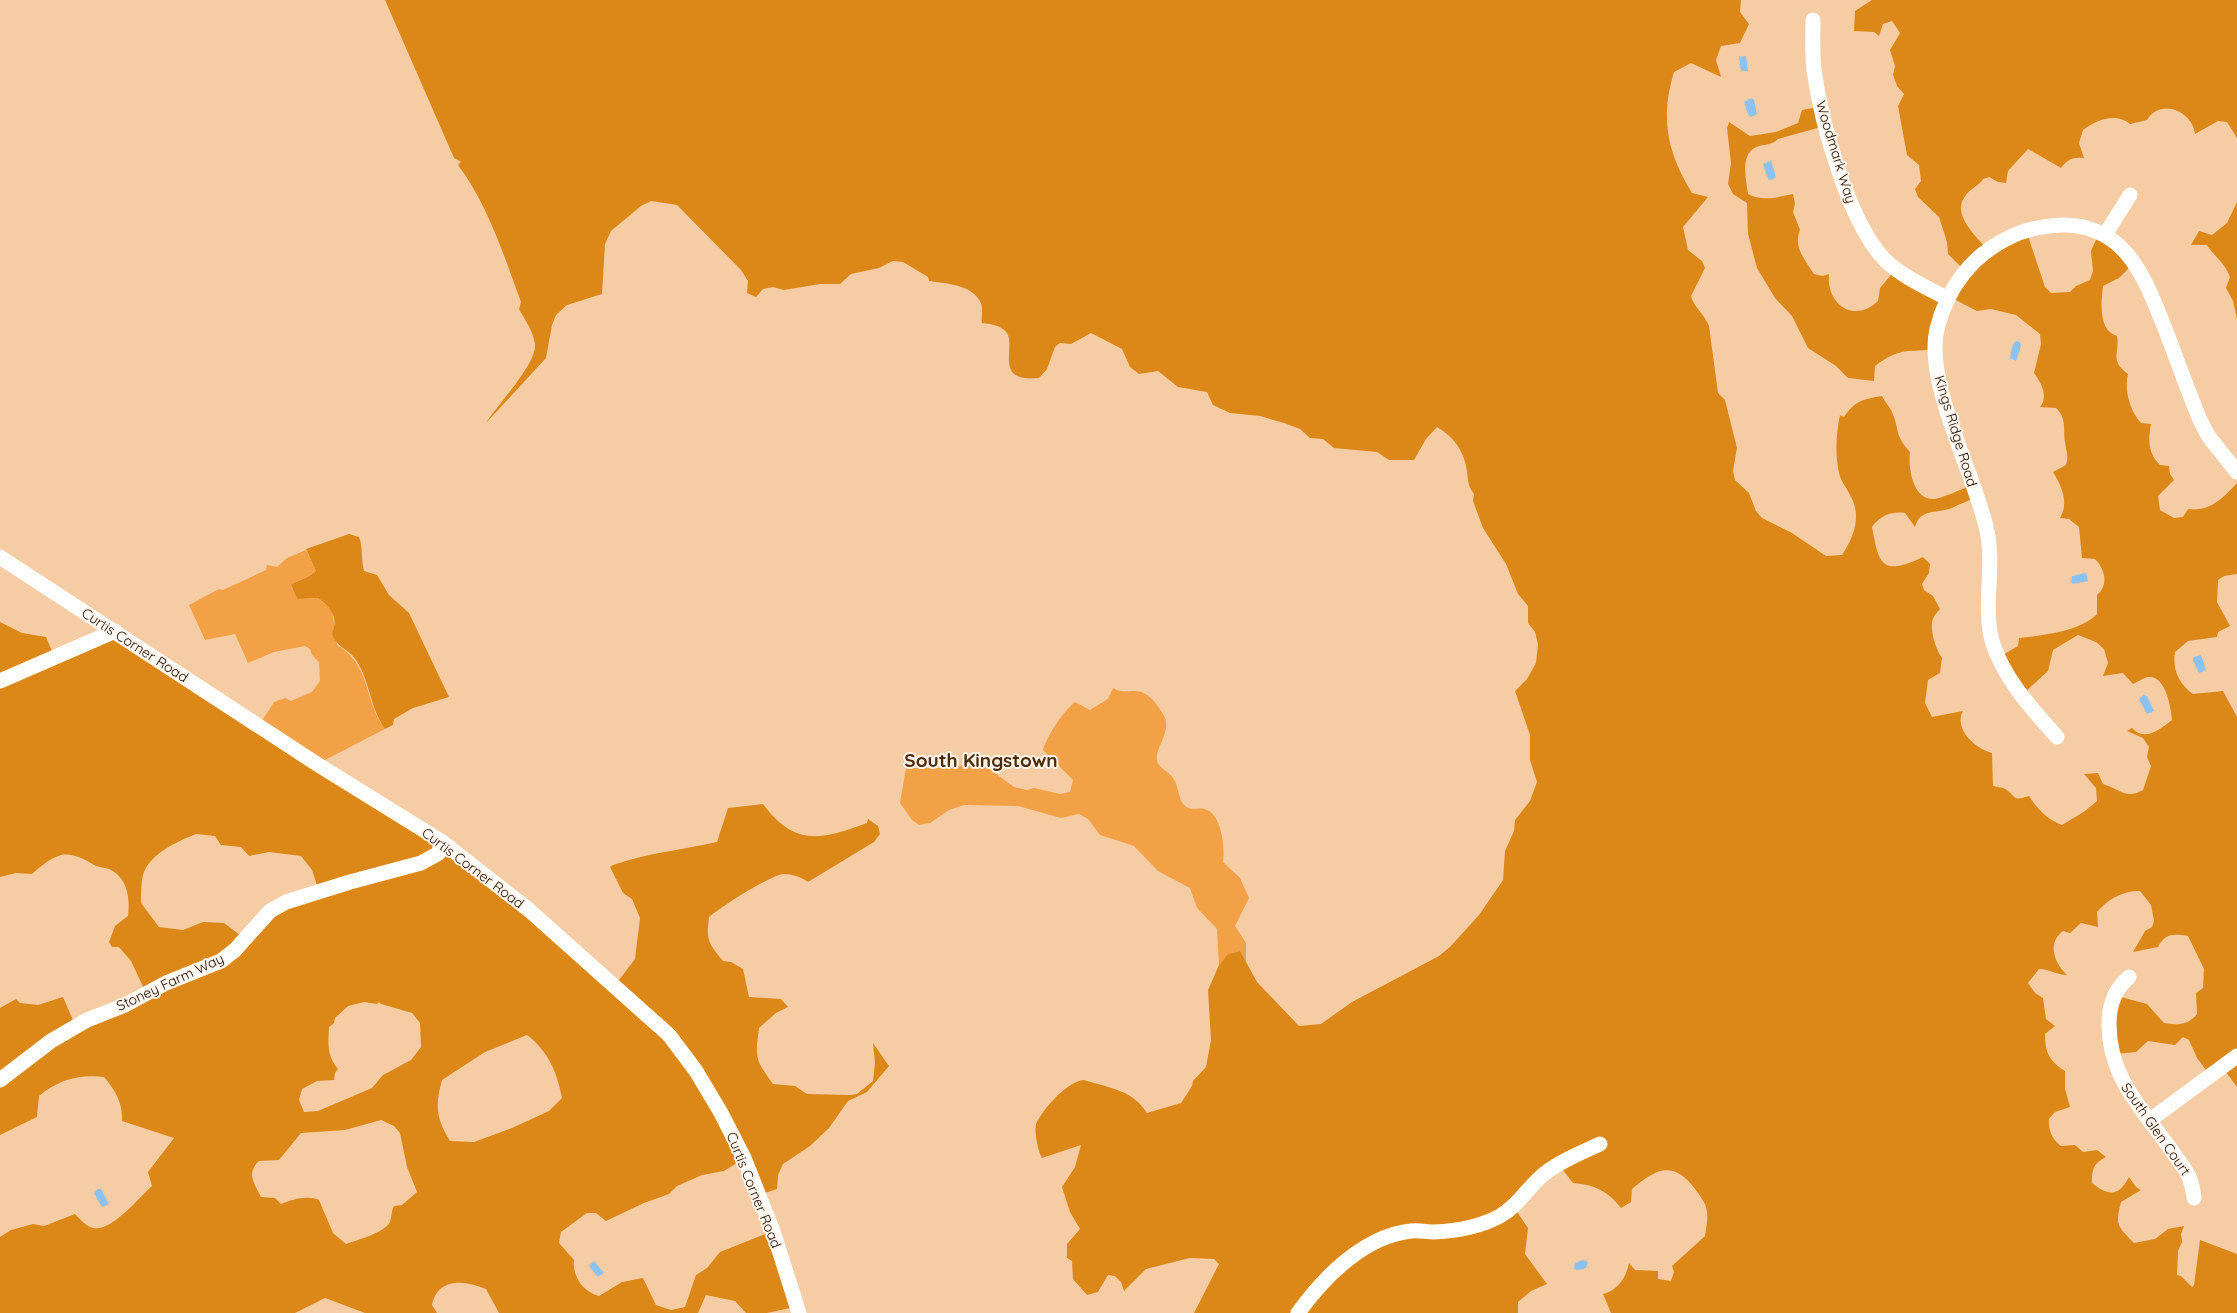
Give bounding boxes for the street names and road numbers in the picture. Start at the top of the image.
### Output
street label: Woodmark Way [1812,98,1860,206]
street label: Kings Ridge Road [1931,373,1981,489]
street label: Curtis Corner Road [78,604,192,686]
street label: Curtis Corner Road [418,824,528,912]
street label: Stoney Farm Way [113,949,227,1015]
street label: South Glen Court [2117,1079,2195,1179]
street label: Curtis Corner Road [723,1129,785,1251]

